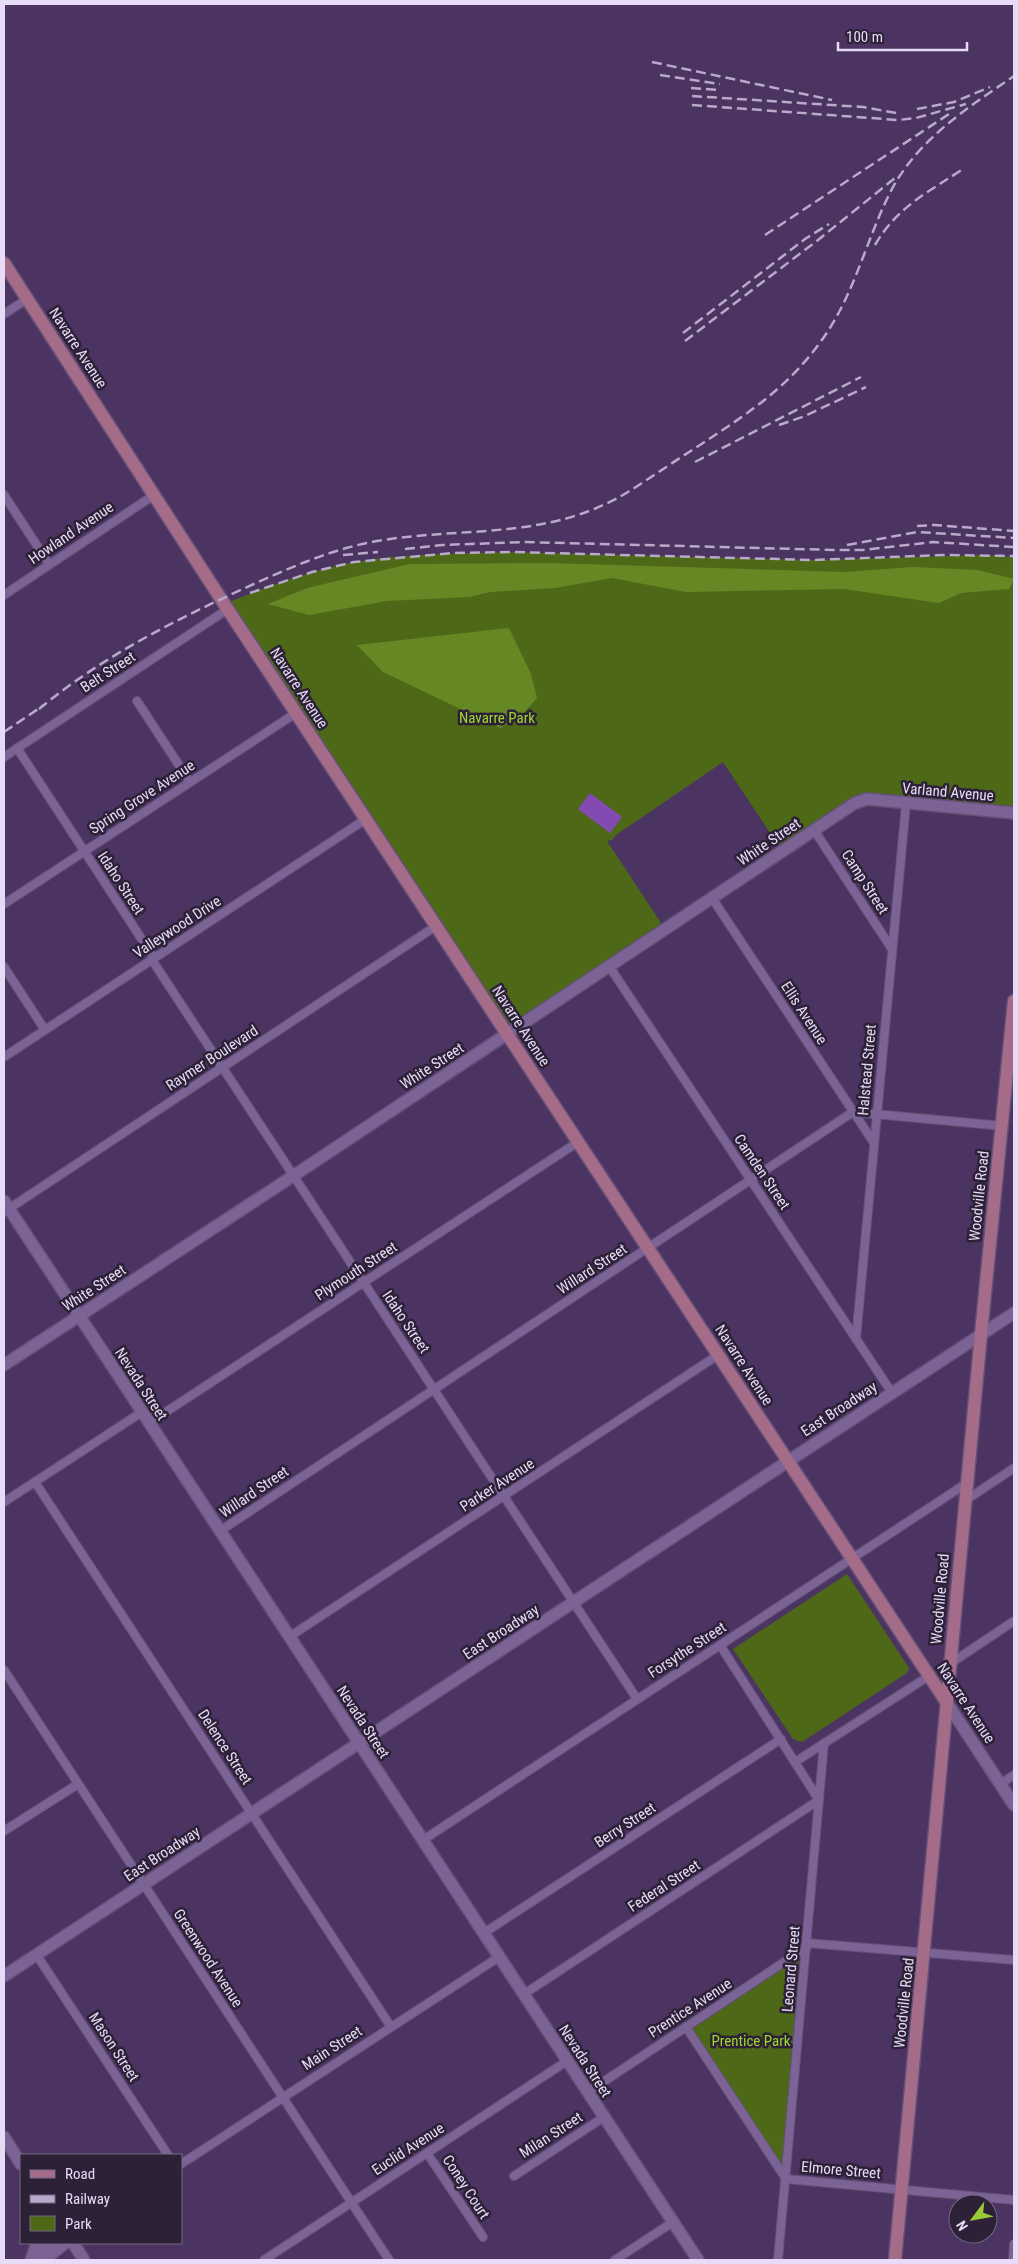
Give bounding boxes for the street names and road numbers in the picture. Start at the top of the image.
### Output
street label: Navarre Avenue [45,304,111,392]
street label: Howland Avenue [25,498,117,568]
street label: Navarre Avenue [266,644,332,732]
street label: Belt Street [77,648,139,696]
street label: Spring Grove Avenue [86,756,198,838]
street label: Varland Avenue [901,779,995,805]
street label: White Street [734,814,804,870]
street label: Camp Street [838,846,892,918]
street label: Idaho Street [94,848,148,918]
street label: Valleywood Drive [130,892,224,962]
street label: Ellis Avenue [777,978,831,1048]
street label: Navarre Avenue [488,982,554,1070]
street label: Raymer Boulevard [163,1021,261,1095]
street label: Halstead Street [854,1024,880,1116]
street label: White Street [397,1039,467,1093]
street label: Camden Street [730,1131,794,1213]
street label: Woodville Road [965,1150,993,1242]
street label: Plymouth Street [312,1238,400,1304]
street label: Willard Street [554,1240,630,1298]
street label: White Street [59,1261,129,1315]
street label: Idaho Street [378,1287,434,1357]
street label: Navarre Avenue [711,1321,777,1409]
street label: Nevada Street [111,1344,171,1424]
street label: East Broadway [798,1378,880,1440]
street label: Parker Avenue [457,1454,537,1516]
street label: Willard Street [216,1462,292,1522]
street label: Woodville Road [927,1553,953,1645]
street label: East Broadway [460,1601,542,1663]
street label: Forsythe Street [645,1618,729,1682]
street label: Navarre Avenue [933,1659,999,1747]
street label: Nevada Street [333,1682,393,1762]
street label: Delence Street [194,1706,256,1788]
street label: Berry Street [591,1799,659,1851]
street label: East Broadway [121,1823,203,1885]
street label: Federal Street [625,1856,703,1916]
street label: Greenwood Avenue [170,1906,246,2010]
street label: Leonard Street [778,1925,804,2013]
street label: Woodville Road [890,1957,918,2049]
street label: Prentice Avenue [645,1974,735,2042]
street label: Mason Street [85,2009,143,2085]
street label: Nevada Street [555,2021,615,2101]
street label: Main Street [299,2022,365,2074]
street label: Milan Street [516,2108,586,2162]
street label: Euclid Avenue [369,2119,447,2179]
street label: Coney Court [439,2152,493,2222]
street label: Elmore Street [800,2158,882,2182]

